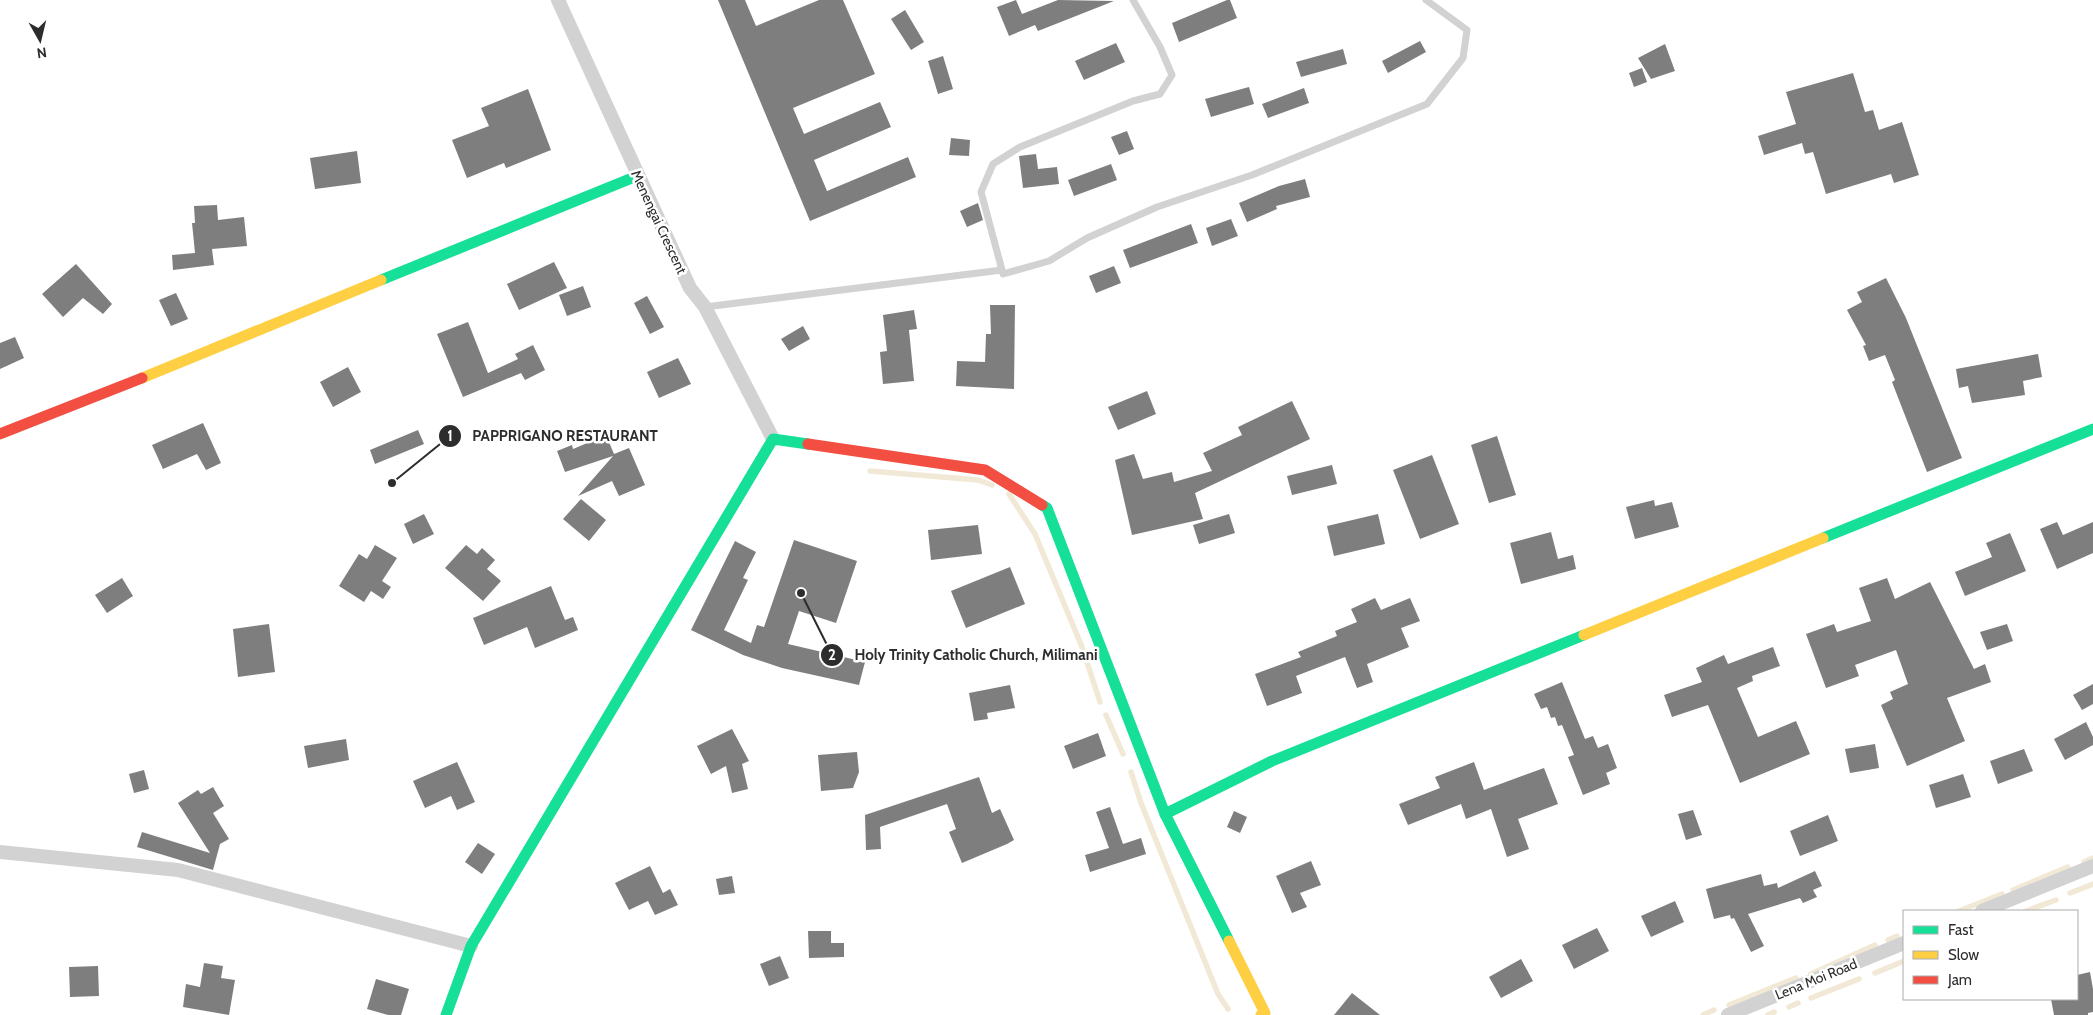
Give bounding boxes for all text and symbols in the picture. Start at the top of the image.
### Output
north arrow [15,15,65,65]
text: N [36,43,48,62]
street label: Menengai Crescent [627,167,691,277]
callout: PAPPRIGANO RESTAURANT [437,421,668,451]
text: 1 [447,427,453,445]
text: PAPPRIGANO RESTAURANT [472,427,659,445]
callout: Holy Trinity Catholic Church, Milimani [819,640,1107,670]
text: 2 [828,646,836,664]
text: Holy Trinity Catholic Church, Milimani [854,646,1098,664]
legend [1903,910,2078,1000]
text: Fast [1948,921,1973,939]
text: Slow [1948,946,1979,964]
street label: Lena Moi Road [1772,954,1860,1004]
text: Jam [1947,971,1972,989]

